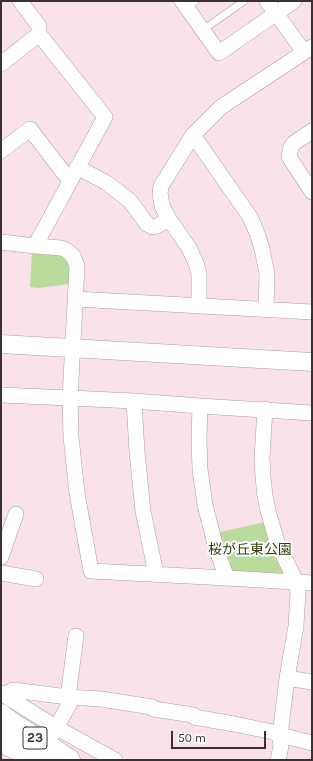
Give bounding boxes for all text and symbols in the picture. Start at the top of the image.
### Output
park label: 桜が丘東公園 [208,542,292,558]
scale bar [173,723,268,749]
road number: 23 [23,727,47,749]
text: 50 m [178,731,206,745]

